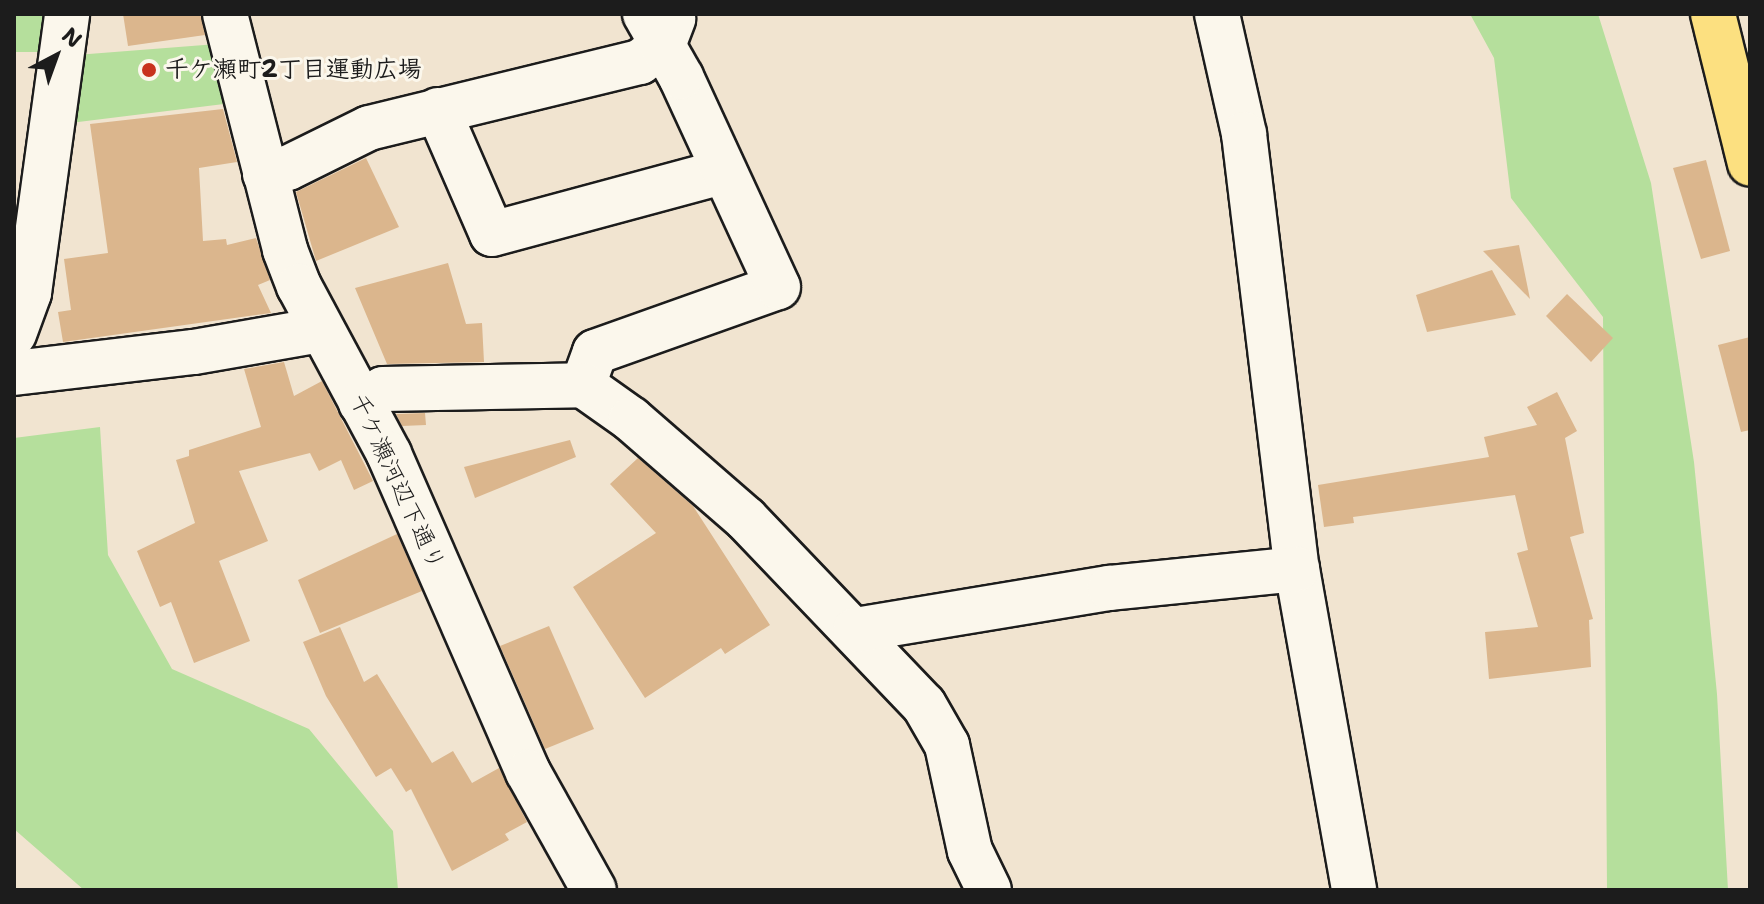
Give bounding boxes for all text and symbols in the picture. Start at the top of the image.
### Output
north arrow [16,16,96,96]
text: N [56,21,88,54]
place label: 千ケ瀬町2丁目運動広場 [165,56,422,84]
marker: 千ケ瀬町2丁目運動広場 [140,61,158,79]
street label: 千ケ瀬河辺下通り [343,389,451,575]

